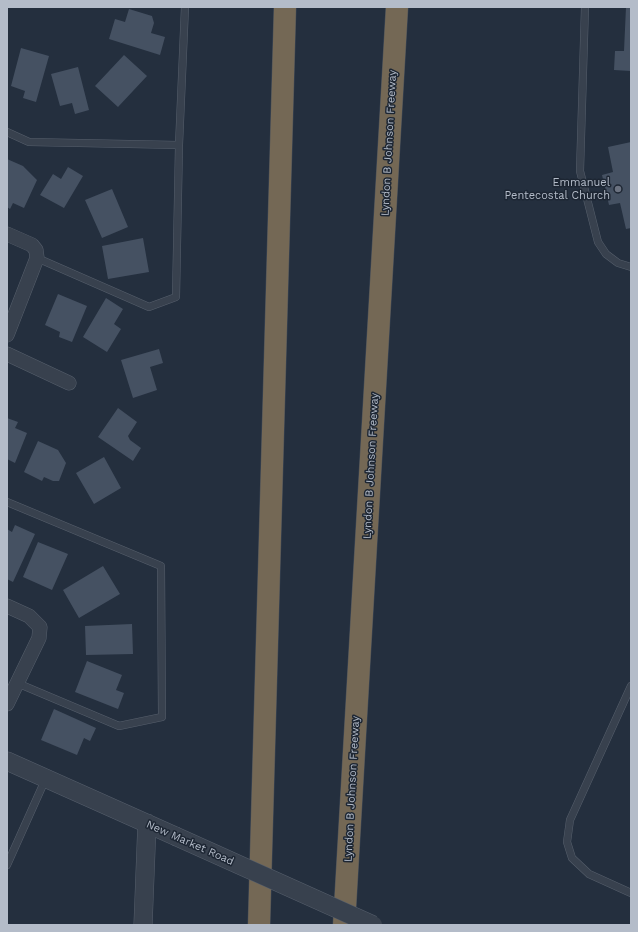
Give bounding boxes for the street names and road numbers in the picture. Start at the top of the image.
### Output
street label: Lyndon B Johnson Freeway [379,70,399,216]
street label: Lyndon B Johnson Freeway [361,393,381,539]
street label: Lyndon B Johnson Freeway [342,716,362,862]
street label: New Market Road [144,818,236,868]

